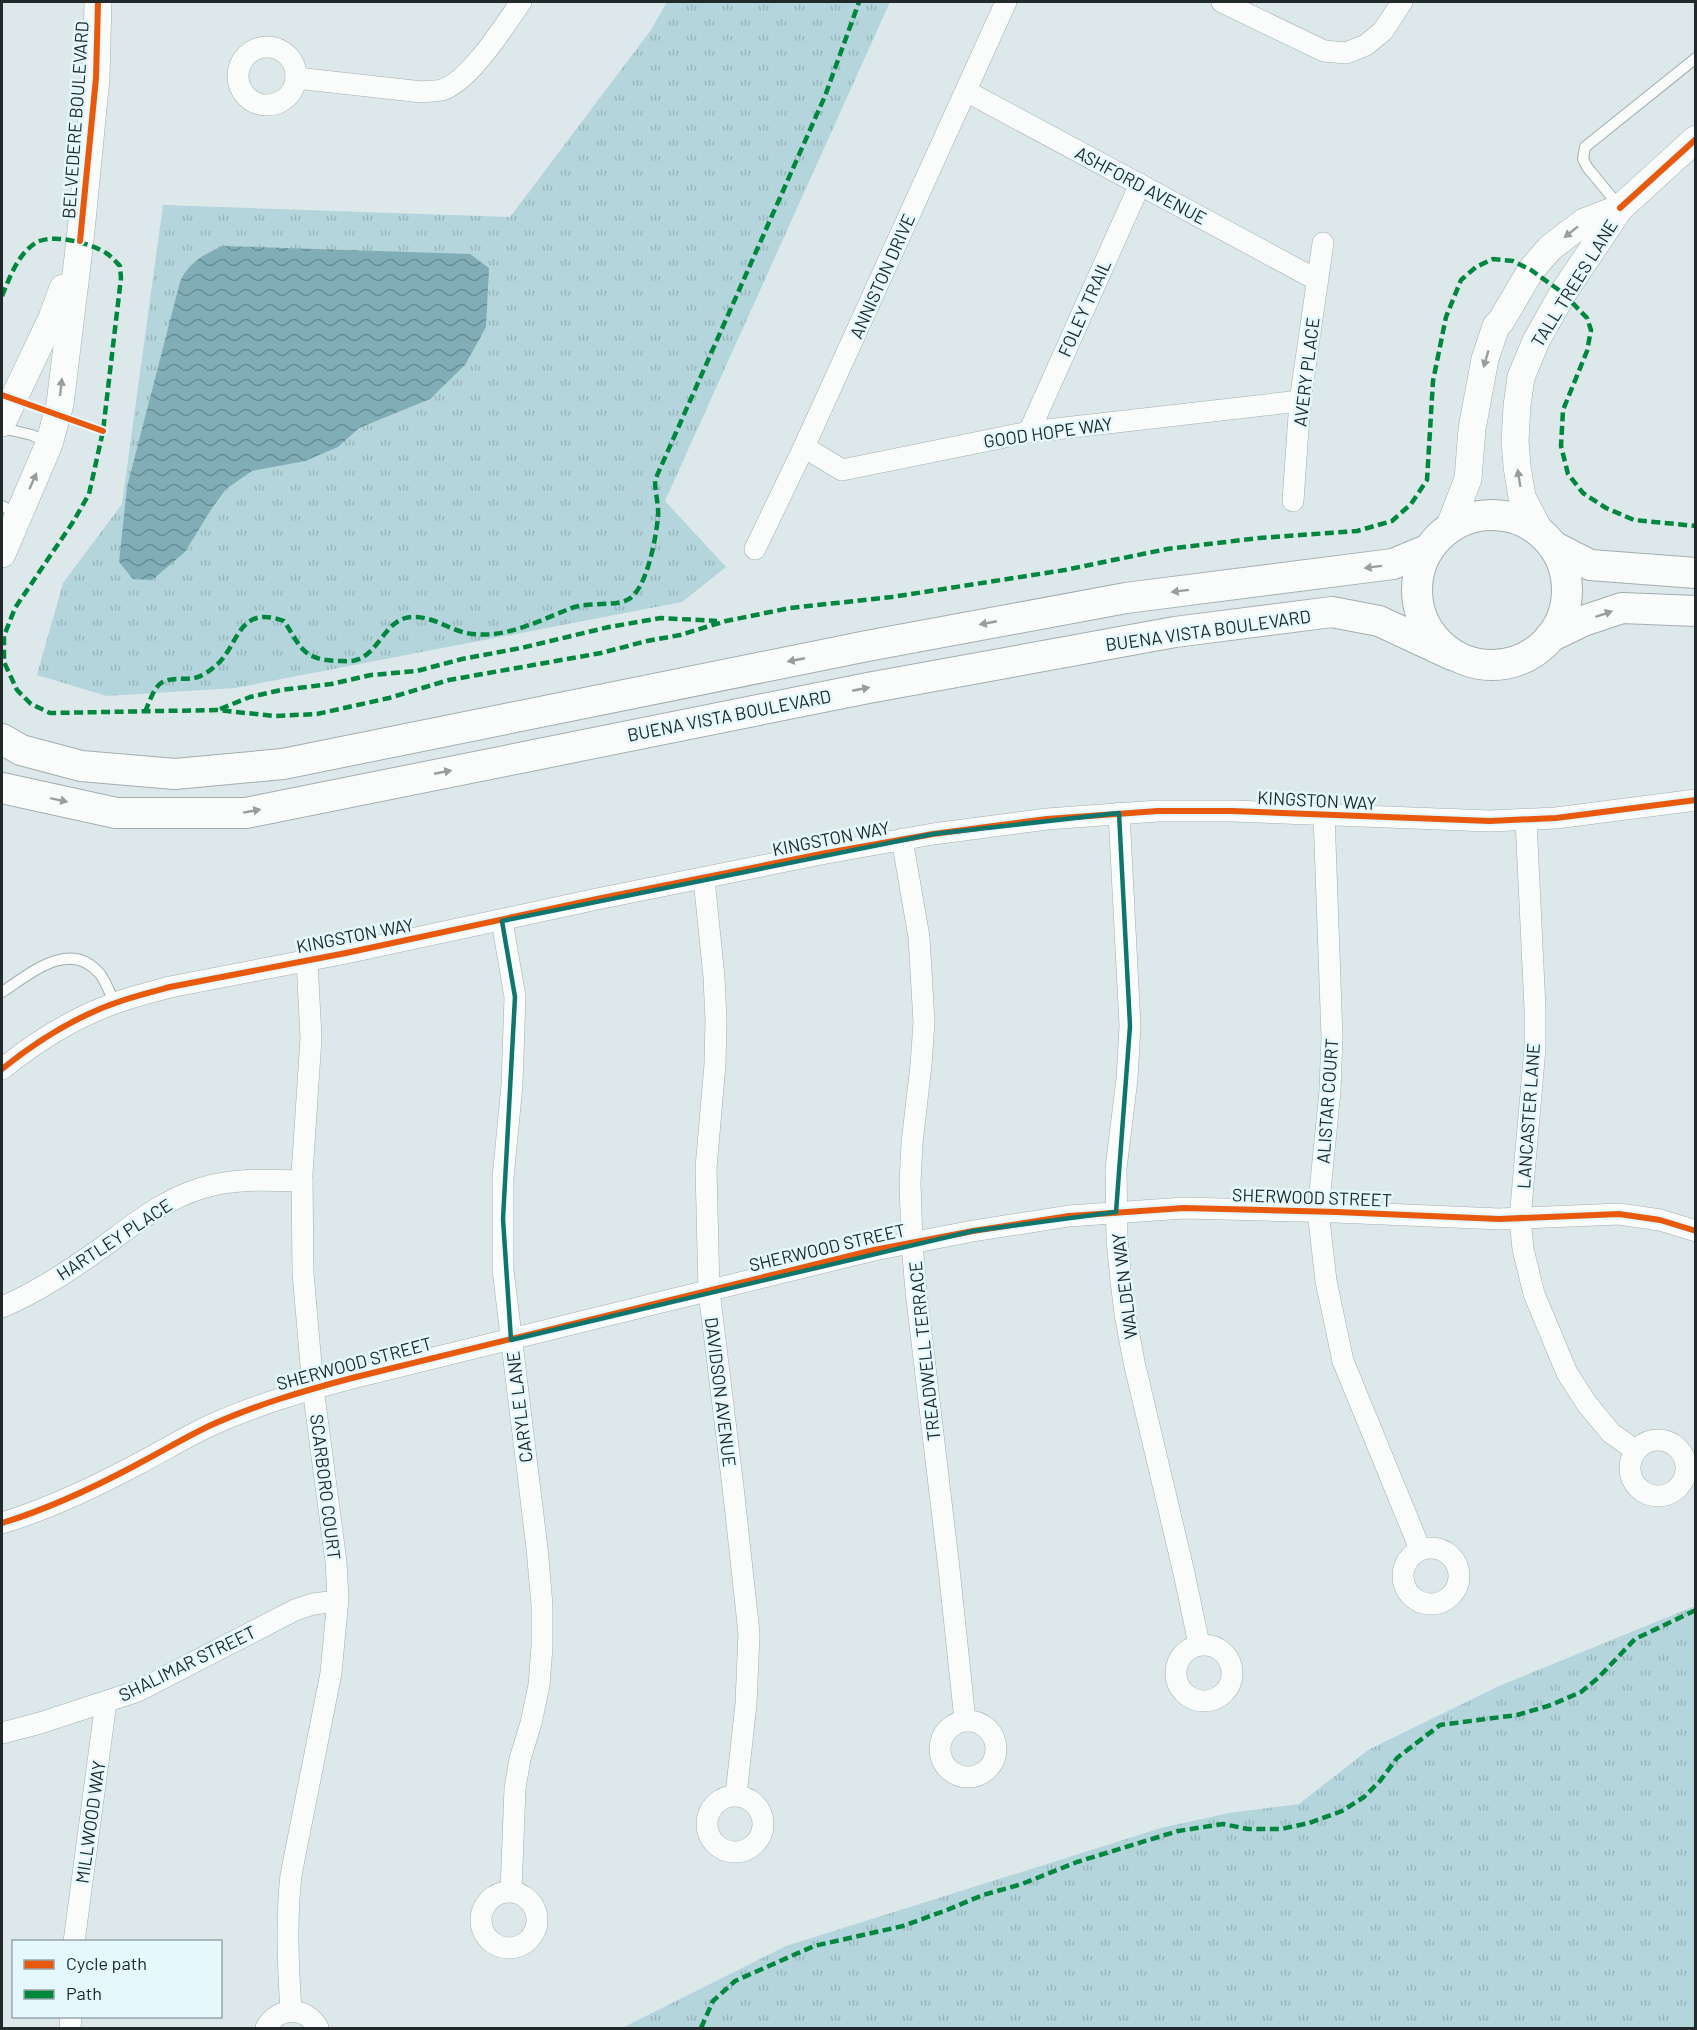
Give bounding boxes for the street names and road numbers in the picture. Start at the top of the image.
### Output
street label: BELVEDERE BOULEVARD [57,20,93,220]
street label: ASHFORD AVENUE [1072,141,1210,229]
street label: ANNISTON DRIVE [845,210,919,342]
street label: TALL TREES LANE [1526,215,1622,351]
street label: FOLEY TRAIL [1053,256,1115,360]
street label: AVERY PLACE [1288,316,1324,428]
street label: GOOD HOPE WAY [982,412,1114,452]
street label: BUENA VISTA BOULEVARD [1104,605,1312,655]
street label: BUENA VISTA BOULEVARD [625,684,833,746]
street label: KINGSTON WAY [1257,786,1377,814]
street label: KINGSTON WAY [770,816,892,860]
street label: KINGSTON WAY [294,913,416,957]
street label: ALISTAR COURT [1312,1038,1342,1164]
street label: LANCASTER LANE [1512,1042,1544,1190]
street label: SHERWOOD STREET [1232,1183,1392,1211]
street label: HARTLEY PLACE [52,1194,176,1284]
street label: SHERWOOD STREET [747,1218,907,1276]
street label: WALDEN WAY [1107,1232,1141,1340]
street label: TREADWELL TERRACE [904,1260,944,1442]
street label: DAVIDSON AVENUE [701,1316,741,1468]
street label: SHERWOOD STREET [274,1332,434,1394]
street label: CARYLE LANE [501,1350,537,1464]
street label: SCARBORO COURT [306,1413,346,1561]
street label: SHALIMAR STREET [115,1620,259,1706]
street label: MILLWOOD WAY [70,1759,110,1885]

